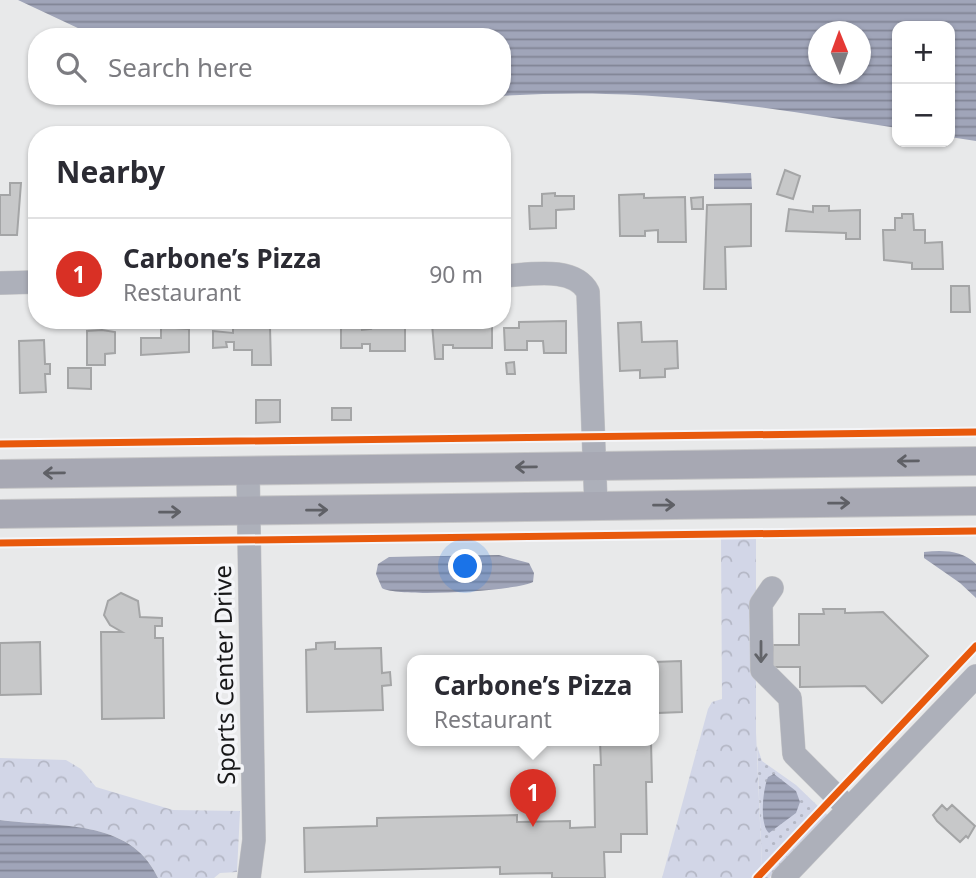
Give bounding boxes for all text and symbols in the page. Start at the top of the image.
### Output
north arrow [808,21,871,84]
map controls [892,21,955,147]
button: + [892,21,955,84]
search box [28,28,511,105]
icon: search [52,48,90,86]
text: Search here [108,49,253,85]
button: − [892,84,955,147]
text: Nearby [56,151,165,192]
text: Carbone’s Pizza [123,240,322,276]
text: 1 [72,258,86,290]
text: 90 m [429,258,483,290]
text: Restaurant [123,276,241,308]
one-way arrow [897,454,920,468]
one-way arrow [515,460,538,473]
one-way arrow [43,466,66,480]
one-way arrow [827,496,850,510]
one-way arrow [652,499,675,512]
one-way arrow [305,503,328,517]
one-way arrow [159,505,182,519]
your location [448,549,482,583]
street label: Sports Center Drive [205,565,242,785]
one-way arrow [754,640,768,663]
popup [407,655,659,746]
text: Carbone’s Pizza [434,667,632,703]
text: Restaurant [434,703,552,735]
pin: 1 [510,769,556,827]

